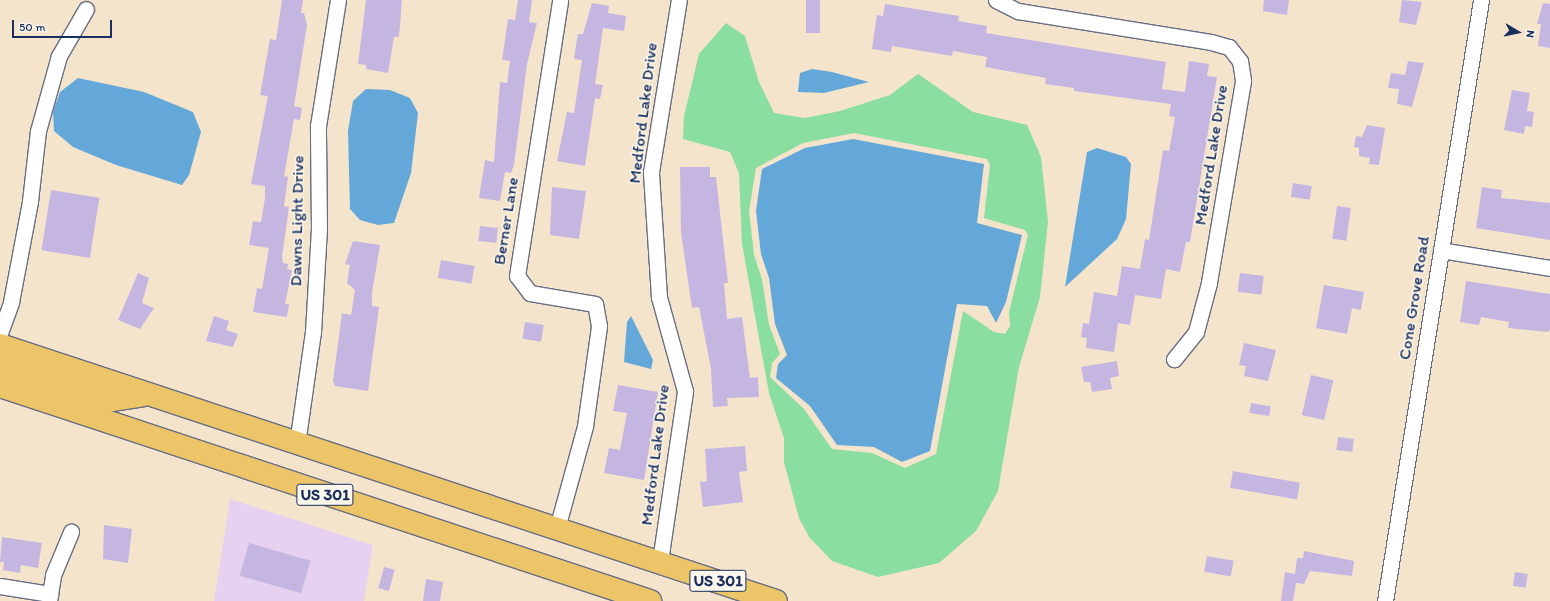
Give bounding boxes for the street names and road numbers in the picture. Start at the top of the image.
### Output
street label: Medford Lake Drive [624,41,662,185]
street label: Medford Lake Drive [1190,83,1232,227]
street label: Dawns Light Drive [286,155,308,287]
street label: Berner Lane [489,176,523,266]
street label: Cone Grove Road [1394,235,1434,361]
street label: Medford Lake Drive [636,383,674,527]
road number: US 301 [296,481,354,509]
road number: US 301 [689,567,747,595]

